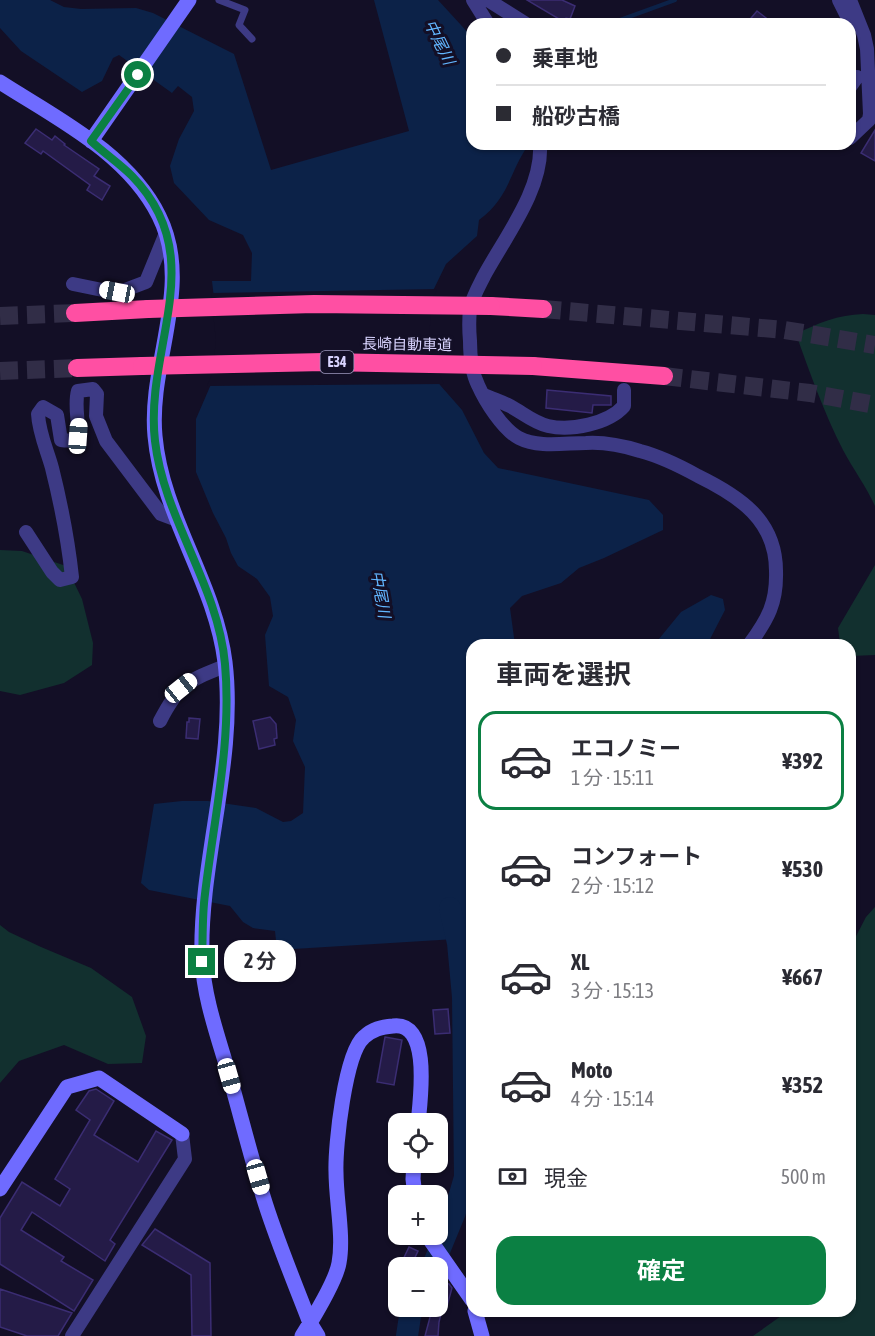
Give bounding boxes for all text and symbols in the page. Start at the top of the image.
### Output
water label: 中尾川 [421,16,459,69]
text: 乗車地 [532,45,598,71]
route start [124,61,151,88]
text: 船砂古橋 [532,103,620,129]
car [98,280,136,304]
street label: 長崎自動車道 [362,335,452,353]
road number: E34 [320,351,354,373]
car [68,417,88,455]
water label: 中尾川 [368,569,394,621]
text: 車両を選択 [496,659,631,690]
car [161,670,201,706]
icon: car [499,734,553,788]
text: エコノミー [571,735,681,761]
text: ¥392 [782,748,823,774]
text: 1 分 · 15:11 [571,766,654,789]
icon: car [499,842,553,896]
text: コンフォート [571,843,702,869]
text: ¥530 [782,856,823,882]
text: 2 分 · 15:12 [571,874,654,897]
callout: 2 分 [223,941,295,983]
route end [188,948,215,975]
text: 2 分 [244,949,276,972]
text: XL [571,949,589,975]
icon: car [499,950,553,1004]
text: ¥667 [782,964,823,990]
text: 3 分 · 15:13 [571,979,654,1002]
car [215,1056,243,1096]
text: Moto [571,1057,613,1083]
icon: car [499,1058,553,1112]
text: ¥352 [782,1072,823,1098]
text: 4 分 · 15:14 [571,1087,654,1110]
map controls [388,1113,448,1317]
button: locate [388,1113,448,1173]
car [244,1157,272,1197]
icon: cash [496,1160,529,1193]
text: 現金 [544,1165,588,1191]
text: 500 m [781,1165,826,1188]
button: + [388,1185,448,1245]
button: 確定 [496,1236,826,1305]
button: − [388,1257,448,1317]

